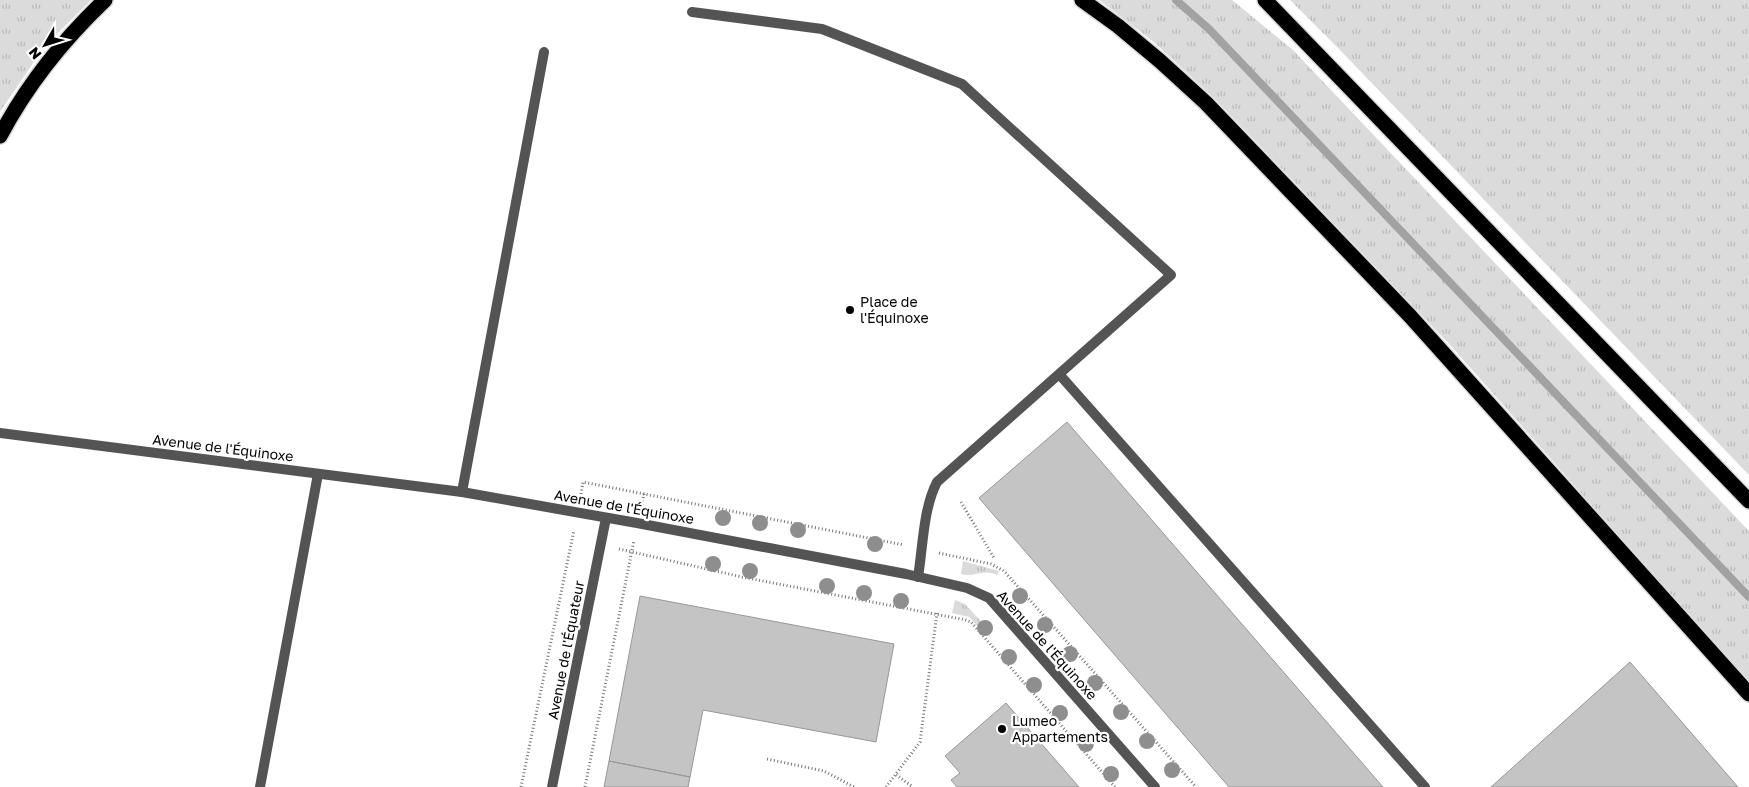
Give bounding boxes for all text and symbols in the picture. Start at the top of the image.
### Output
north arrow [20,20,70,70]
text: N [25,44,44,63]
place label: Place de l'Équinoxe [860,293,929,326]
marker: Place de l'Équinoxe [844,304,856,316]
street label: Avenue de l'Équinoxe [152,430,294,465]
street label: Avenue de l'Équinoxe [553,486,695,527]
street label: Avenue de l'Équateur [544,579,587,721]
street label: Avenue de l'Équinoxe [994,586,1101,703]
place label: Lumeo Appartements [1012,712,1108,745]
marker: Lumeo Appartements [996,723,1008,735]

